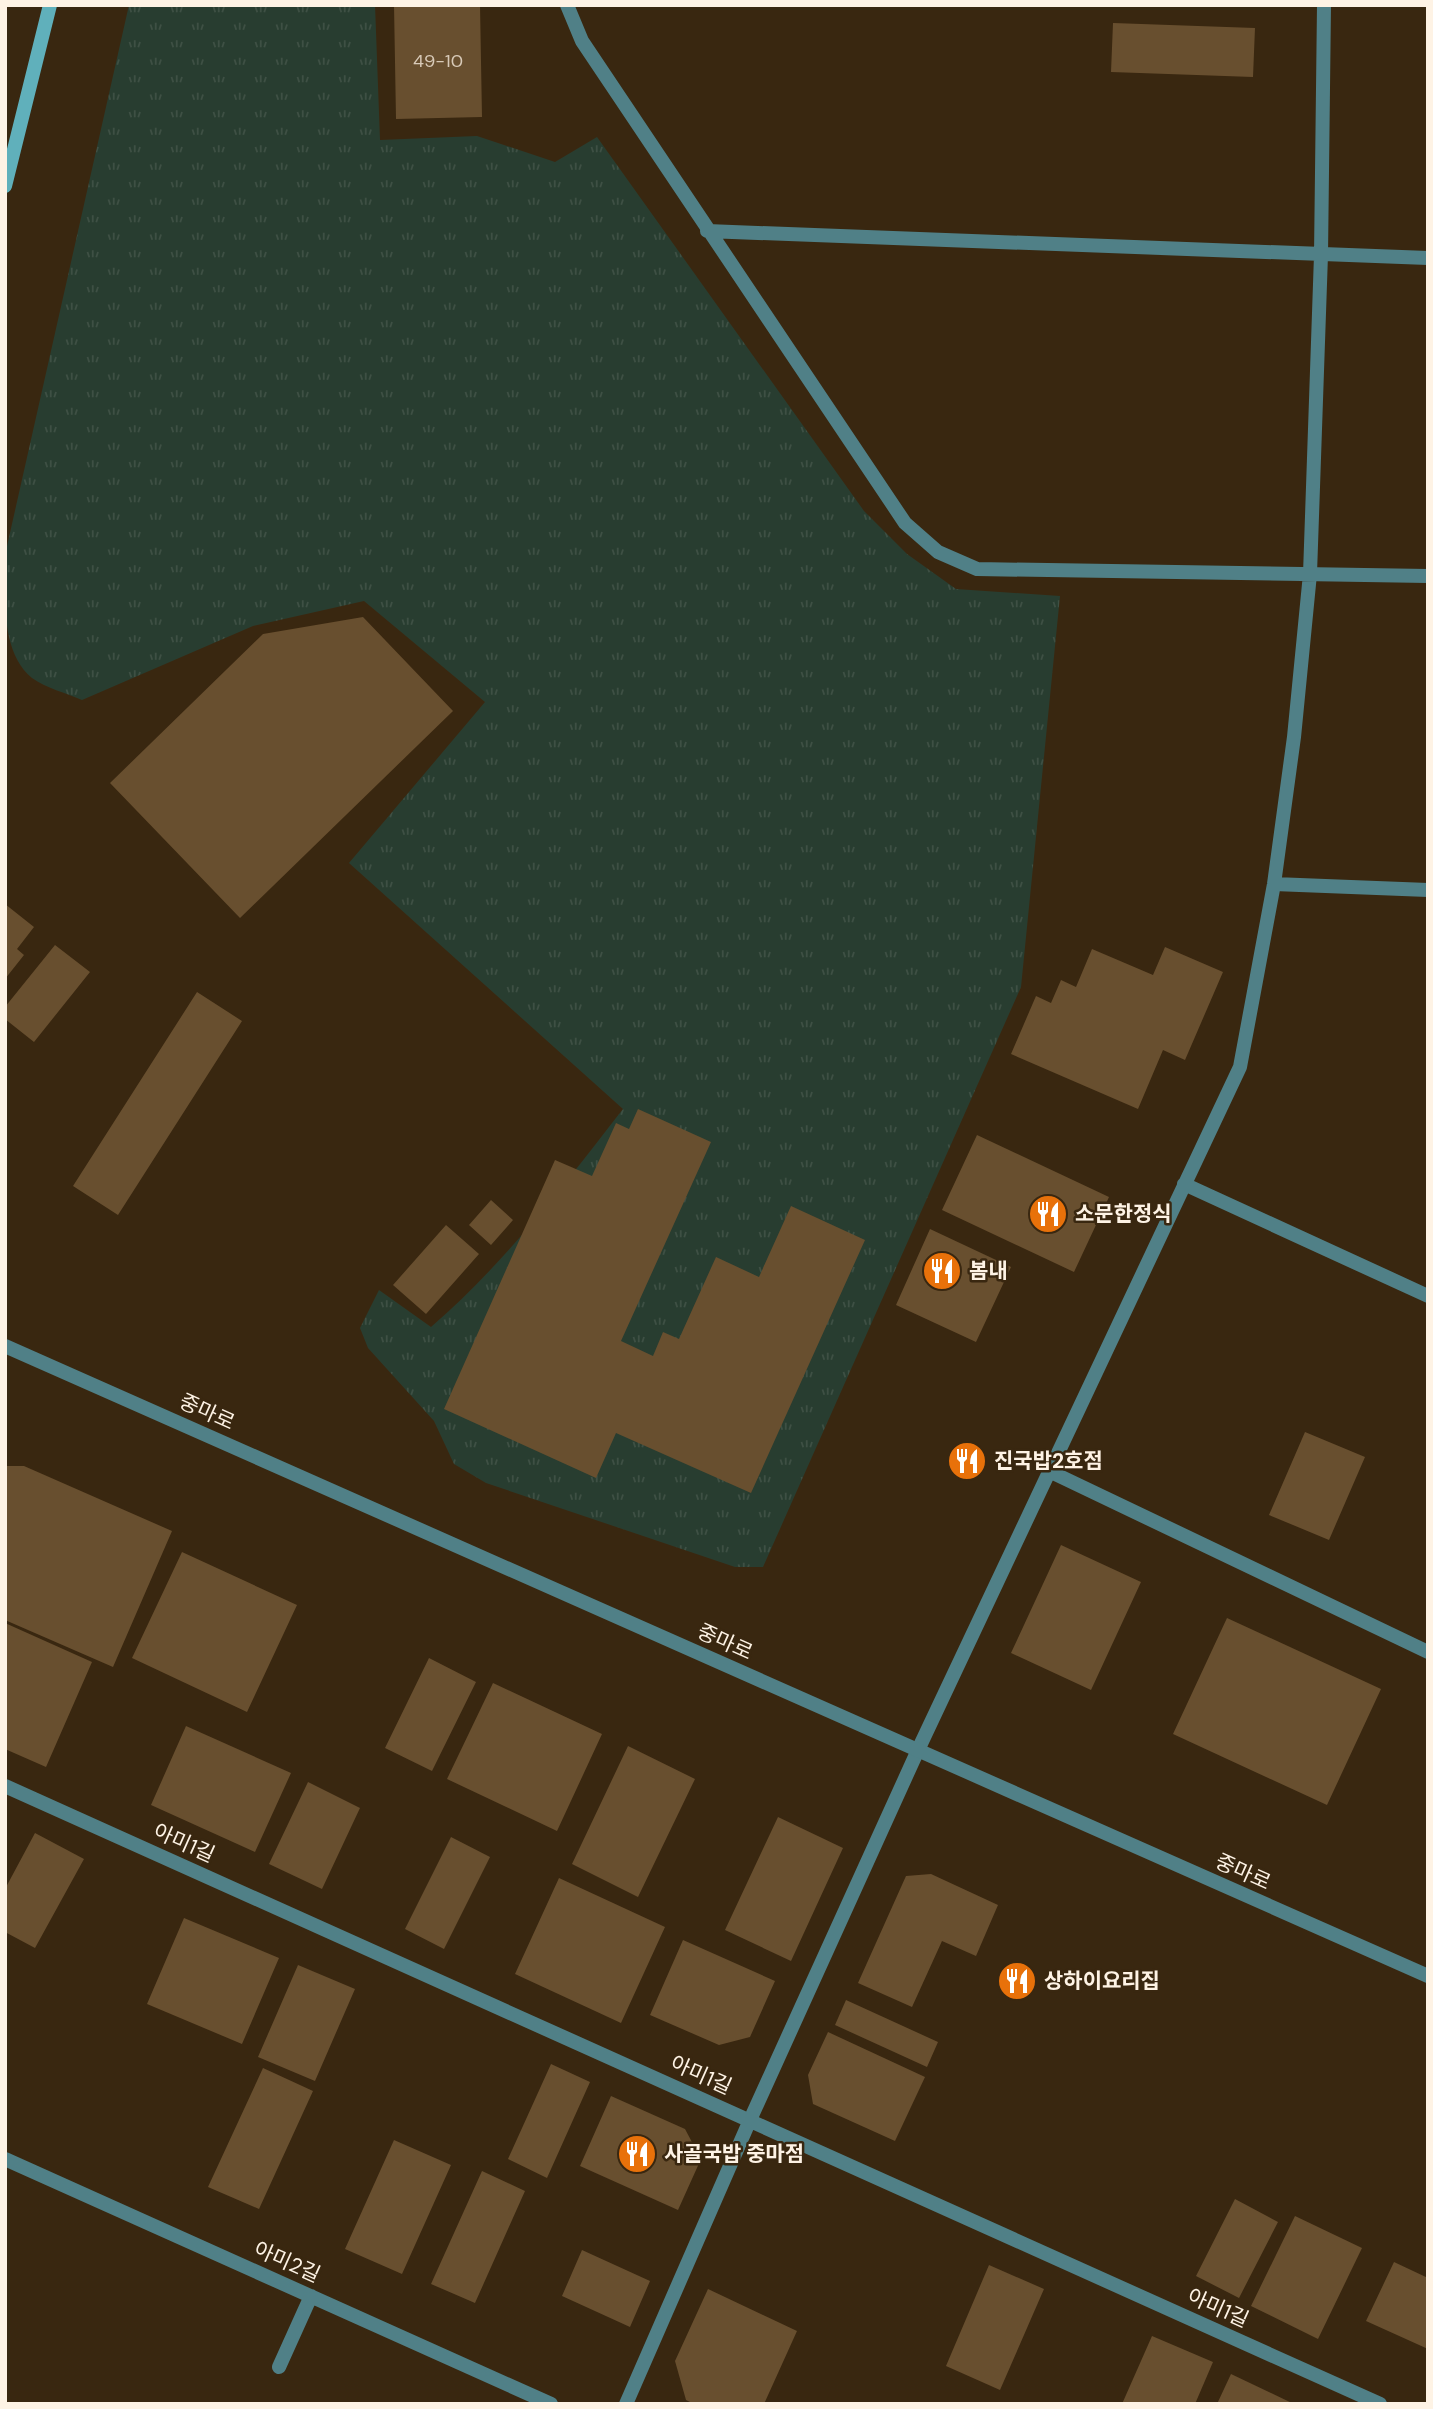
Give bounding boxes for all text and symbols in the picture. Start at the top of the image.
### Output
house number: 49-10 [413,49,463,73]
restaurant icon: 소문한정식 [1027,1193,1069,1235]
place label: 소문한정식 [1075,1200,1172,1228]
restaurant icon: 봄내 [921,1250,963,1292]
place label: 봄내 [969,1257,1008,1285]
street label: 중마로 [175,1387,239,1437]
restaurant icon: 진국밥2호점 [946,1440,988,1482]
place label: 진국밥2호점 [994,1447,1103,1475]
street label: 중마로 [693,1617,757,1667]
street label: 아미1길 [149,1817,219,1869]
street label: 중마로 [1211,1847,1275,1897]
restaurant icon: 상하이요리집 [996,1960,1038,2002]
place label: 상하이요리집 [1044,1967,1160,1995]
street label: 아미1길 [666,2049,736,2101]
restaurant icon: 사골국밥 중마점 [616,2133,658,2175]
place label: 사골국밥 중마점 [664,2140,804,2168]
street label: 아미2길 [249,2235,325,2289]
street label: 아미1길 [1183,2282,1253,2334]

